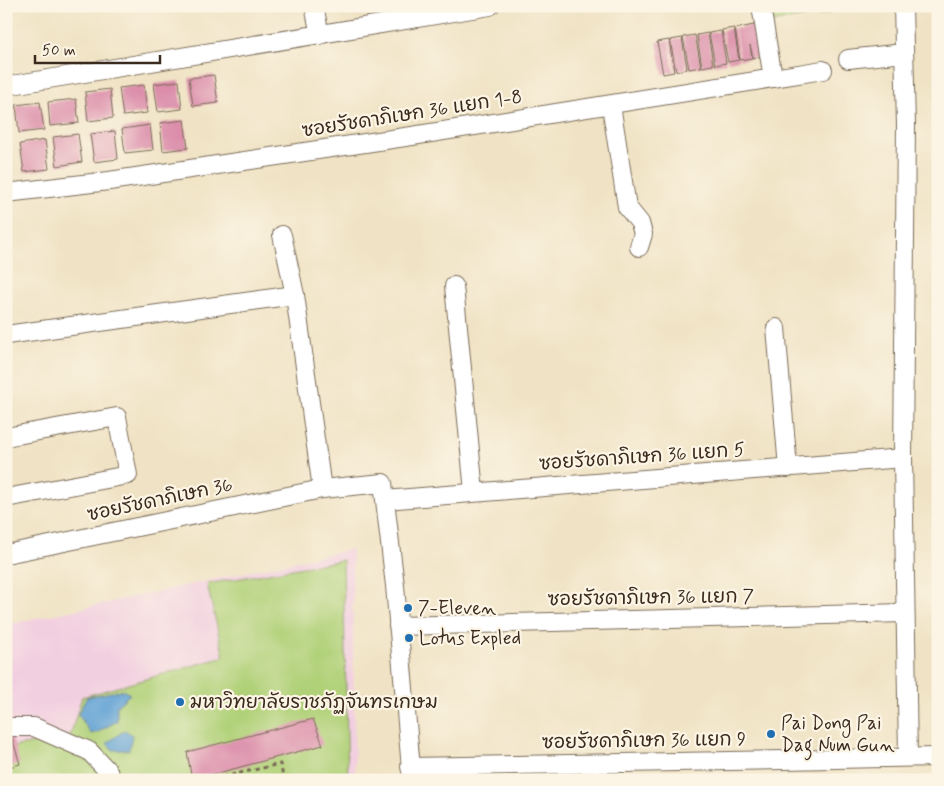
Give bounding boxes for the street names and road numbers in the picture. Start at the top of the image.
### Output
street label: ซอยรัชดาภิเษก 36 แยก 1-8 [300,84,524,144]
street label: ซอยรัชดาภิเษก 36 แยก 5 [538,437,746,477]
street label: ซอยรัชดาภิเษก 36 [85,472,235,528]
street label: ซอยรัชดาภิเษก 36 แยก 7 [548,584,754,612]
street label: ซอยรัชดาภิเษก 36 แยก 9 [542,727,746,755]

